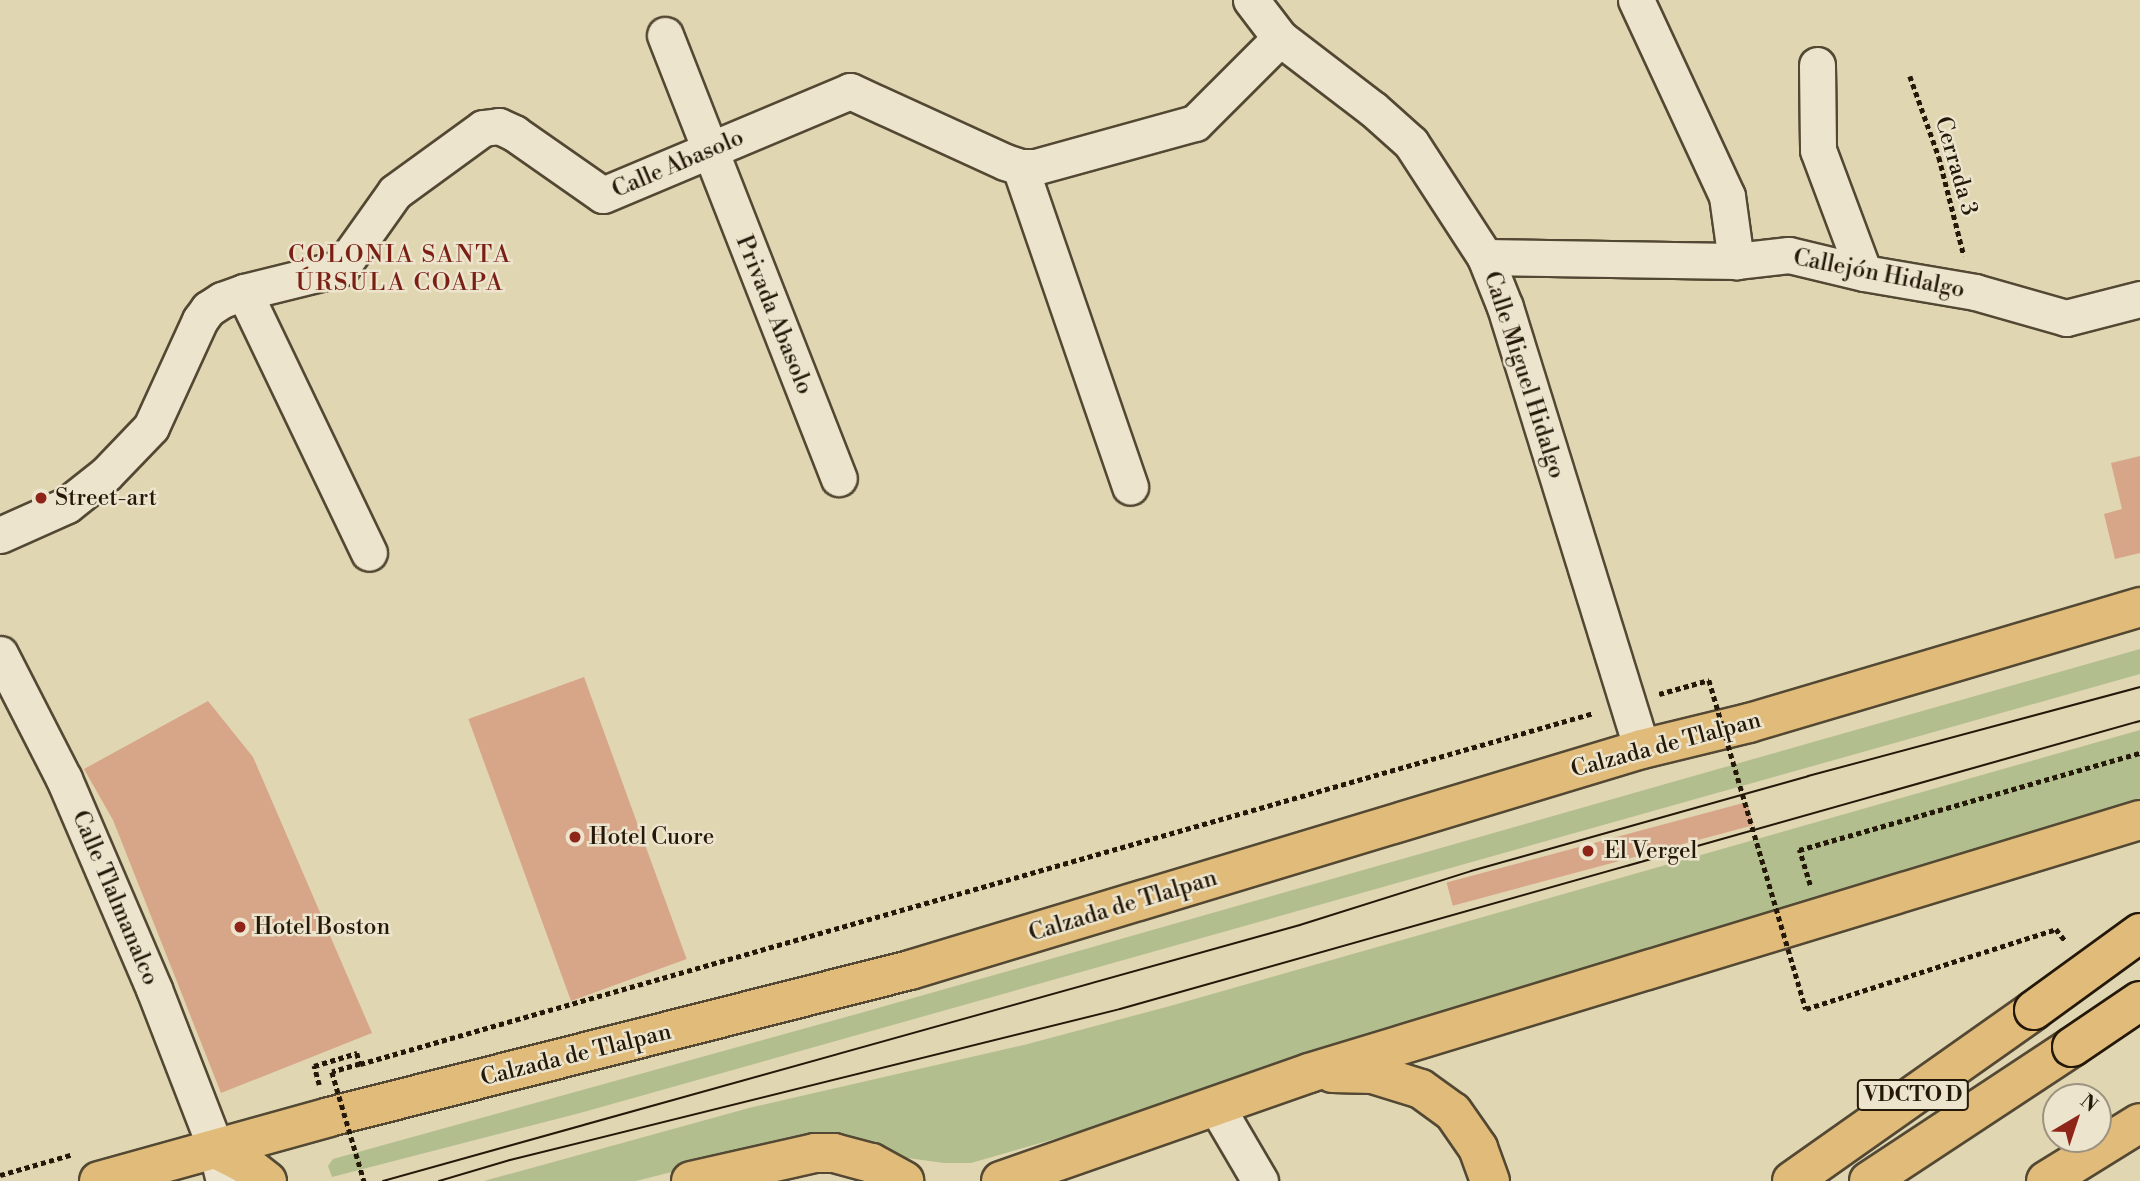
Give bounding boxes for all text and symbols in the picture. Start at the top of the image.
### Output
street label: Cerrada 3 [1929,113,1983,219]
street label: Calle Abasolo [608,124,748,204]
street label: Privada Abasolo [730,231,818,399]
district label: COLONIA SANTA ÚRSULA COAPA [290,242,510,298]
street label: Callejón Hidalgo [1791,244,1967,304]
street label: Calle Miguel Hidalgo [1478,268,1570,482]
place label: Street-art [55,484,157,512]
marker: Street-art [33,490,49,506]
street label: Calzada de Tlalpan [1568,706,1764,784]
street label: Calle Tlalmanalco [66,807,164,989]
place label: Hotel Cuore [589,823,714,851]
marker: Hotel Cuore [567,829,583,845]
place label: El Vergel [1604,837,1697,865]
marker: El Vergel [1578,841,1598,861]
street label: Calzada de Tlalpan [1026,864,1220,948]
place label: Hotel Boston [254,913,390,941]
marker: Hotel Boston [232,919,248,935]
street label: Calzada de Tlalpan [478,1018,674,1092]
road number: VDCTO D [1855,1078,1971,1112]
north arrow [2042,1083,2112,1153]
text: N [2076,1089,2102,1117]

